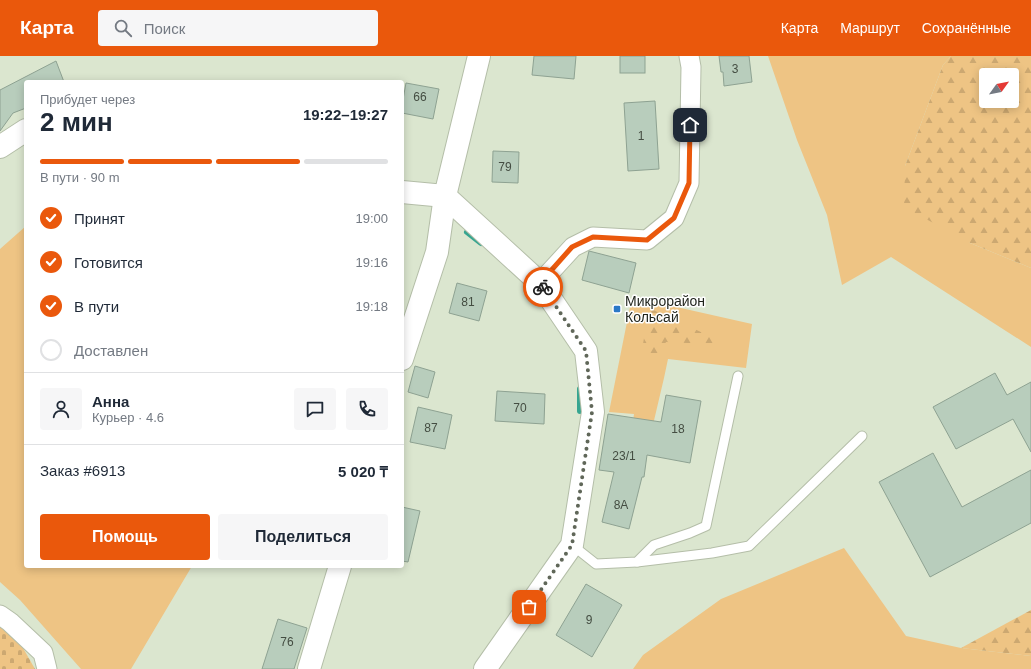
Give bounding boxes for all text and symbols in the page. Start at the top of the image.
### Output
search box [98,10,378,46]
text: Карта [20,17,74,38]
icon: search [112,17,134,39]
text: Поиск [144,20,185,37]
text: Карта [781,20,818,36]
text: Маршрут [840,20,900,36]
text: Сохранённые [922,20,1011,36]
house number: 3 [732,62,739,76]
north arrow [979,68,1019,108]
map controls [979,68,1019,108]
house number: 66 [413,90,427,104]
text: Прибудет через [40,92,135,107]
text: 19:22–19:27 [303,106,388,123]
text: 2 мин [40,107,113,137]
pin [673,108,707,142]
icon: home [679,114,701,136]
house number: 1 [638,129,645,143]
house number: 79 [498,160,512,174]
text: В пути · 90 m [40,170,120,185]
icon: check [40,207,62,229]
text: Принят [74,210,125,227]
text: 19:00 [355,211,388,226]
icon: check [40,251,62,273]
text: Готовится [74,254,143,271]
text: 19:16 [355,255,388,270]
courier [523,267,563,307]
icon: bike [532,276,554,298]
place label: Микрорайон Кольсай [625,293,705,325]
icon: check [40,295,62,317]
house number: 81 [461,295,475,309]
text: В пути [74,298,119,315]
text: 19:18 [355,299,388,314]
marker: Микрорайон Кольсай [612,304,622,314]
text: Доставлен [74,342,148,359]
button: person [40,388,82,430]
button: chat [294,388,336,430]
button: phone [346,388,388,430]
text: Анна [92,393,129,410]
house number: 70 [513,401,527,415]
text: Курьер · 4.6 [92,410,164,425]
house number: 87 [424,421,438,435]
house number: 18 [671,422,685,436]
house number: 23/1 [612,449,636,463]
text: Заказ #6913 [40,462,125,479]
text: 5 020 ₸ [338,463,388,480]
house number: 8А [614,498,628,512]
button: Помощь [40,514,210,560]
button: Поделиться [218,514,388,560]
pin [512,590,546,624]
icon: bag [518,596,540,618]
house number: 9 [586,613,593,627]
house number: 76 [280,635,294,649]

